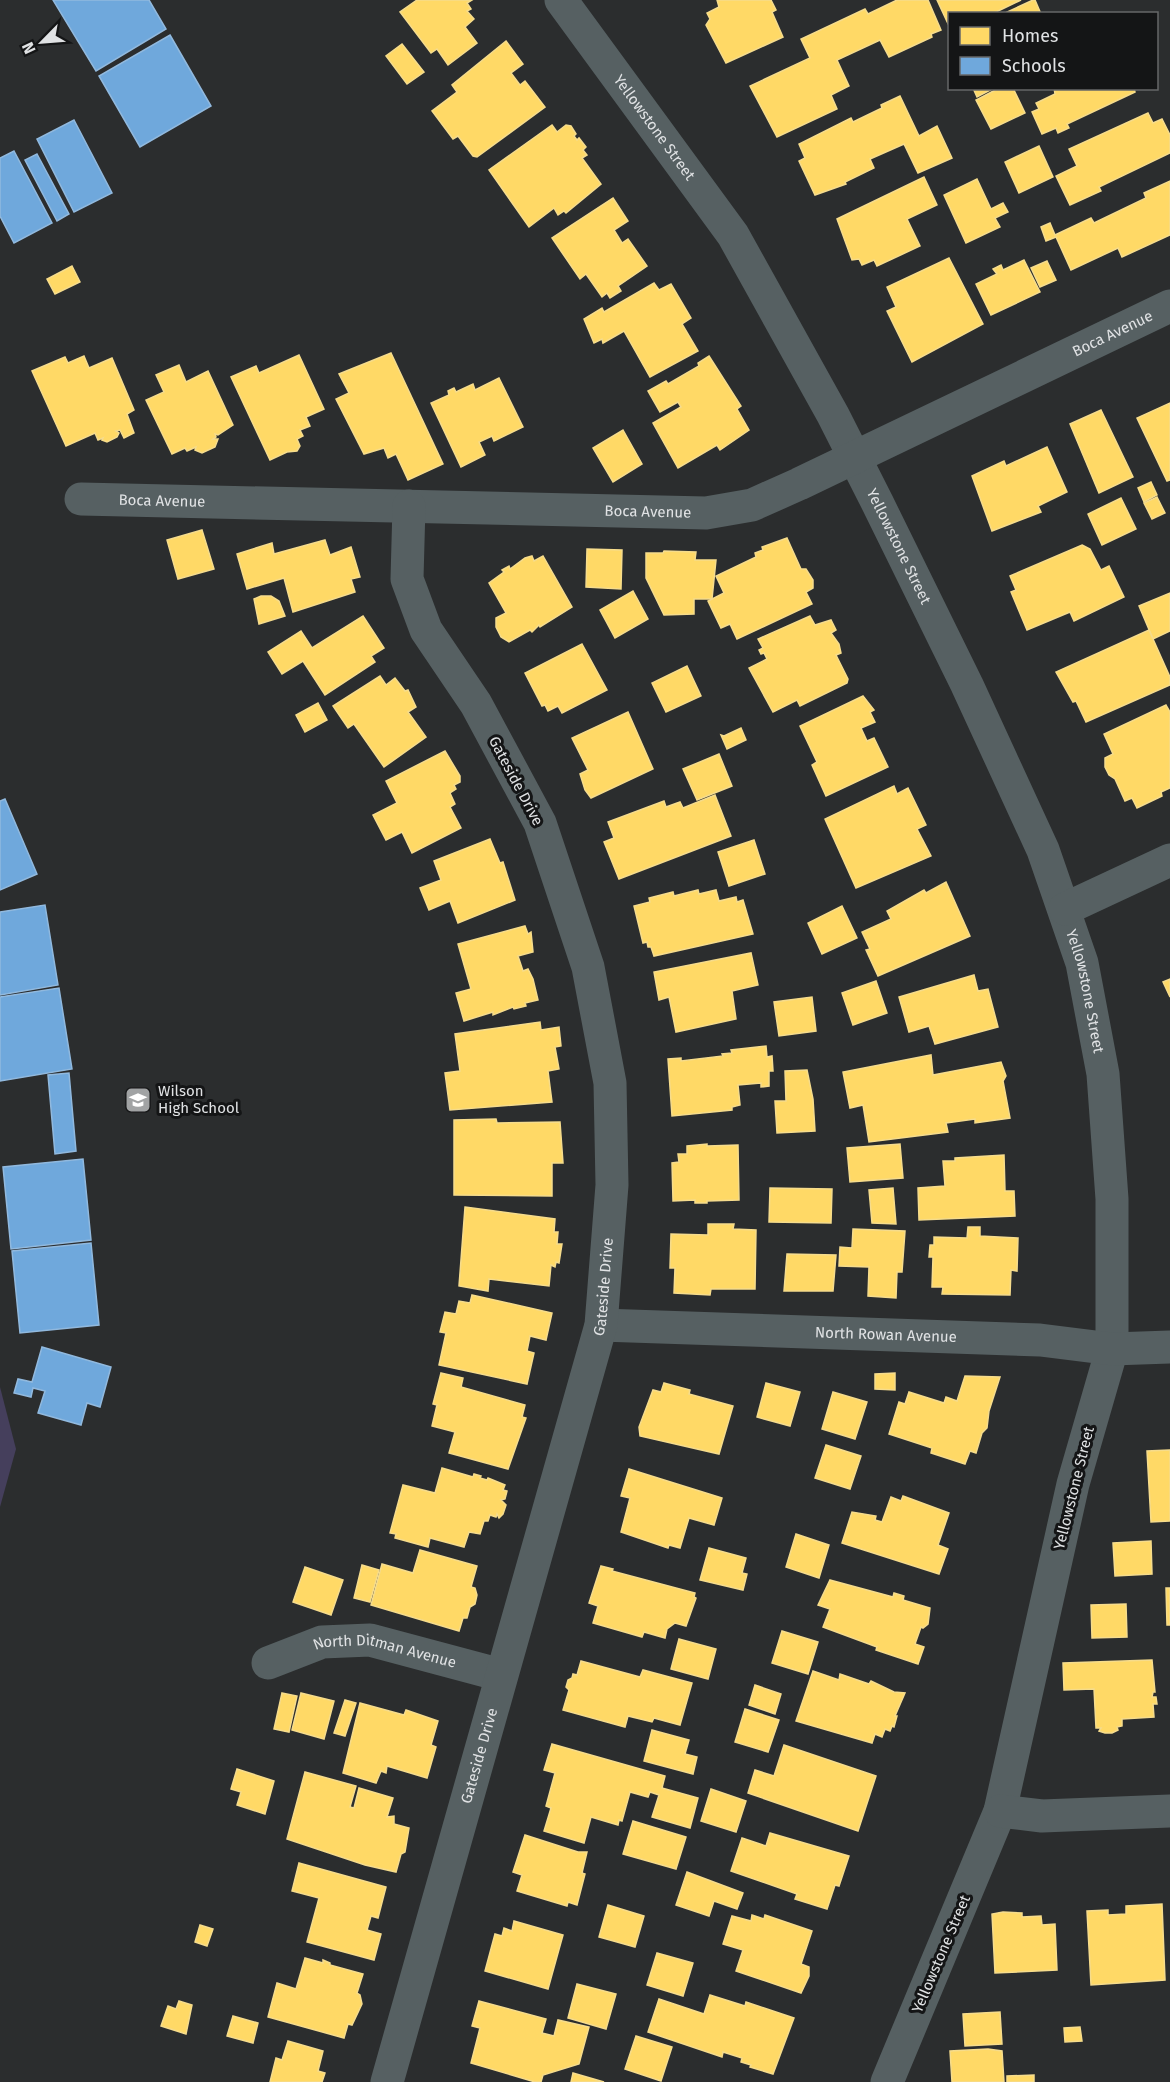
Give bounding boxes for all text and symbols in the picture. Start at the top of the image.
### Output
north arrow [12,12,72,72]
legend [948,12,1158,90]
text: Homes [1002,25,1058,47]
text: N [18,39,40,57]
text: Schools [1002,55,1066,77]
street label: Yellowstone Street [610,71,699,184]
street label: Boca Avenue [1069,307,1156,361]
street label: Yellowstone Street [863,486,935,608]
street label: Boca Avenue [118,491,206,511]
street label: Boca Avenue [604,502,692,522]
street label: Gateside Drive [485,733,547,829]
street label: Yellowstone Street [1062,927,1108,1055]
place label: Wilson High School [158,1082,240,1117]
school or university icon: Wilson High School [123,1085,153,1115]
street label: Gateside Drive [589,1237,617,1338]
street label: North Rowan Avenue [815,1323,957,1346]
street label: Yellowstone Street [1050,1424,1098,1551]
street label: North Ditman Avenue [310,1631,458,1672]
street label: Gateside Drive [457,1706,501,1806]
street label: Yellowstone Street [908,1892,974,2016]

